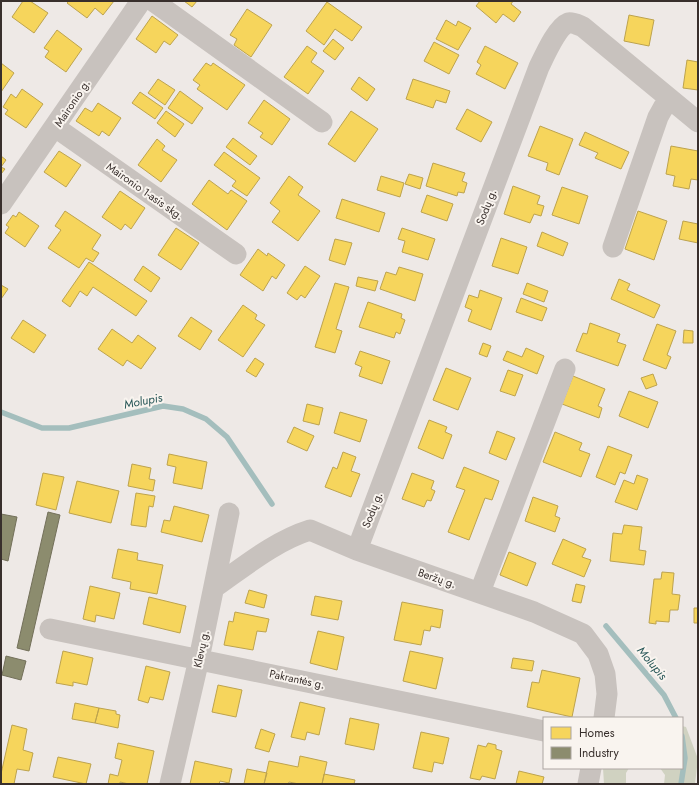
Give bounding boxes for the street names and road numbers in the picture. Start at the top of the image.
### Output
street label: Maironio g. [50,76,94,130]
street label: Maironio 1-asis skg. [103,158,187,224]
street label: Sodų g. [472,187,500,227]
street label: Sodų g. [358,490,386,530]
street label: Beržų g. [416,564,458,592]
street label: Klevų g. [189,629,213,669]
street label: Pakrantės g. [268,665,326,693]

